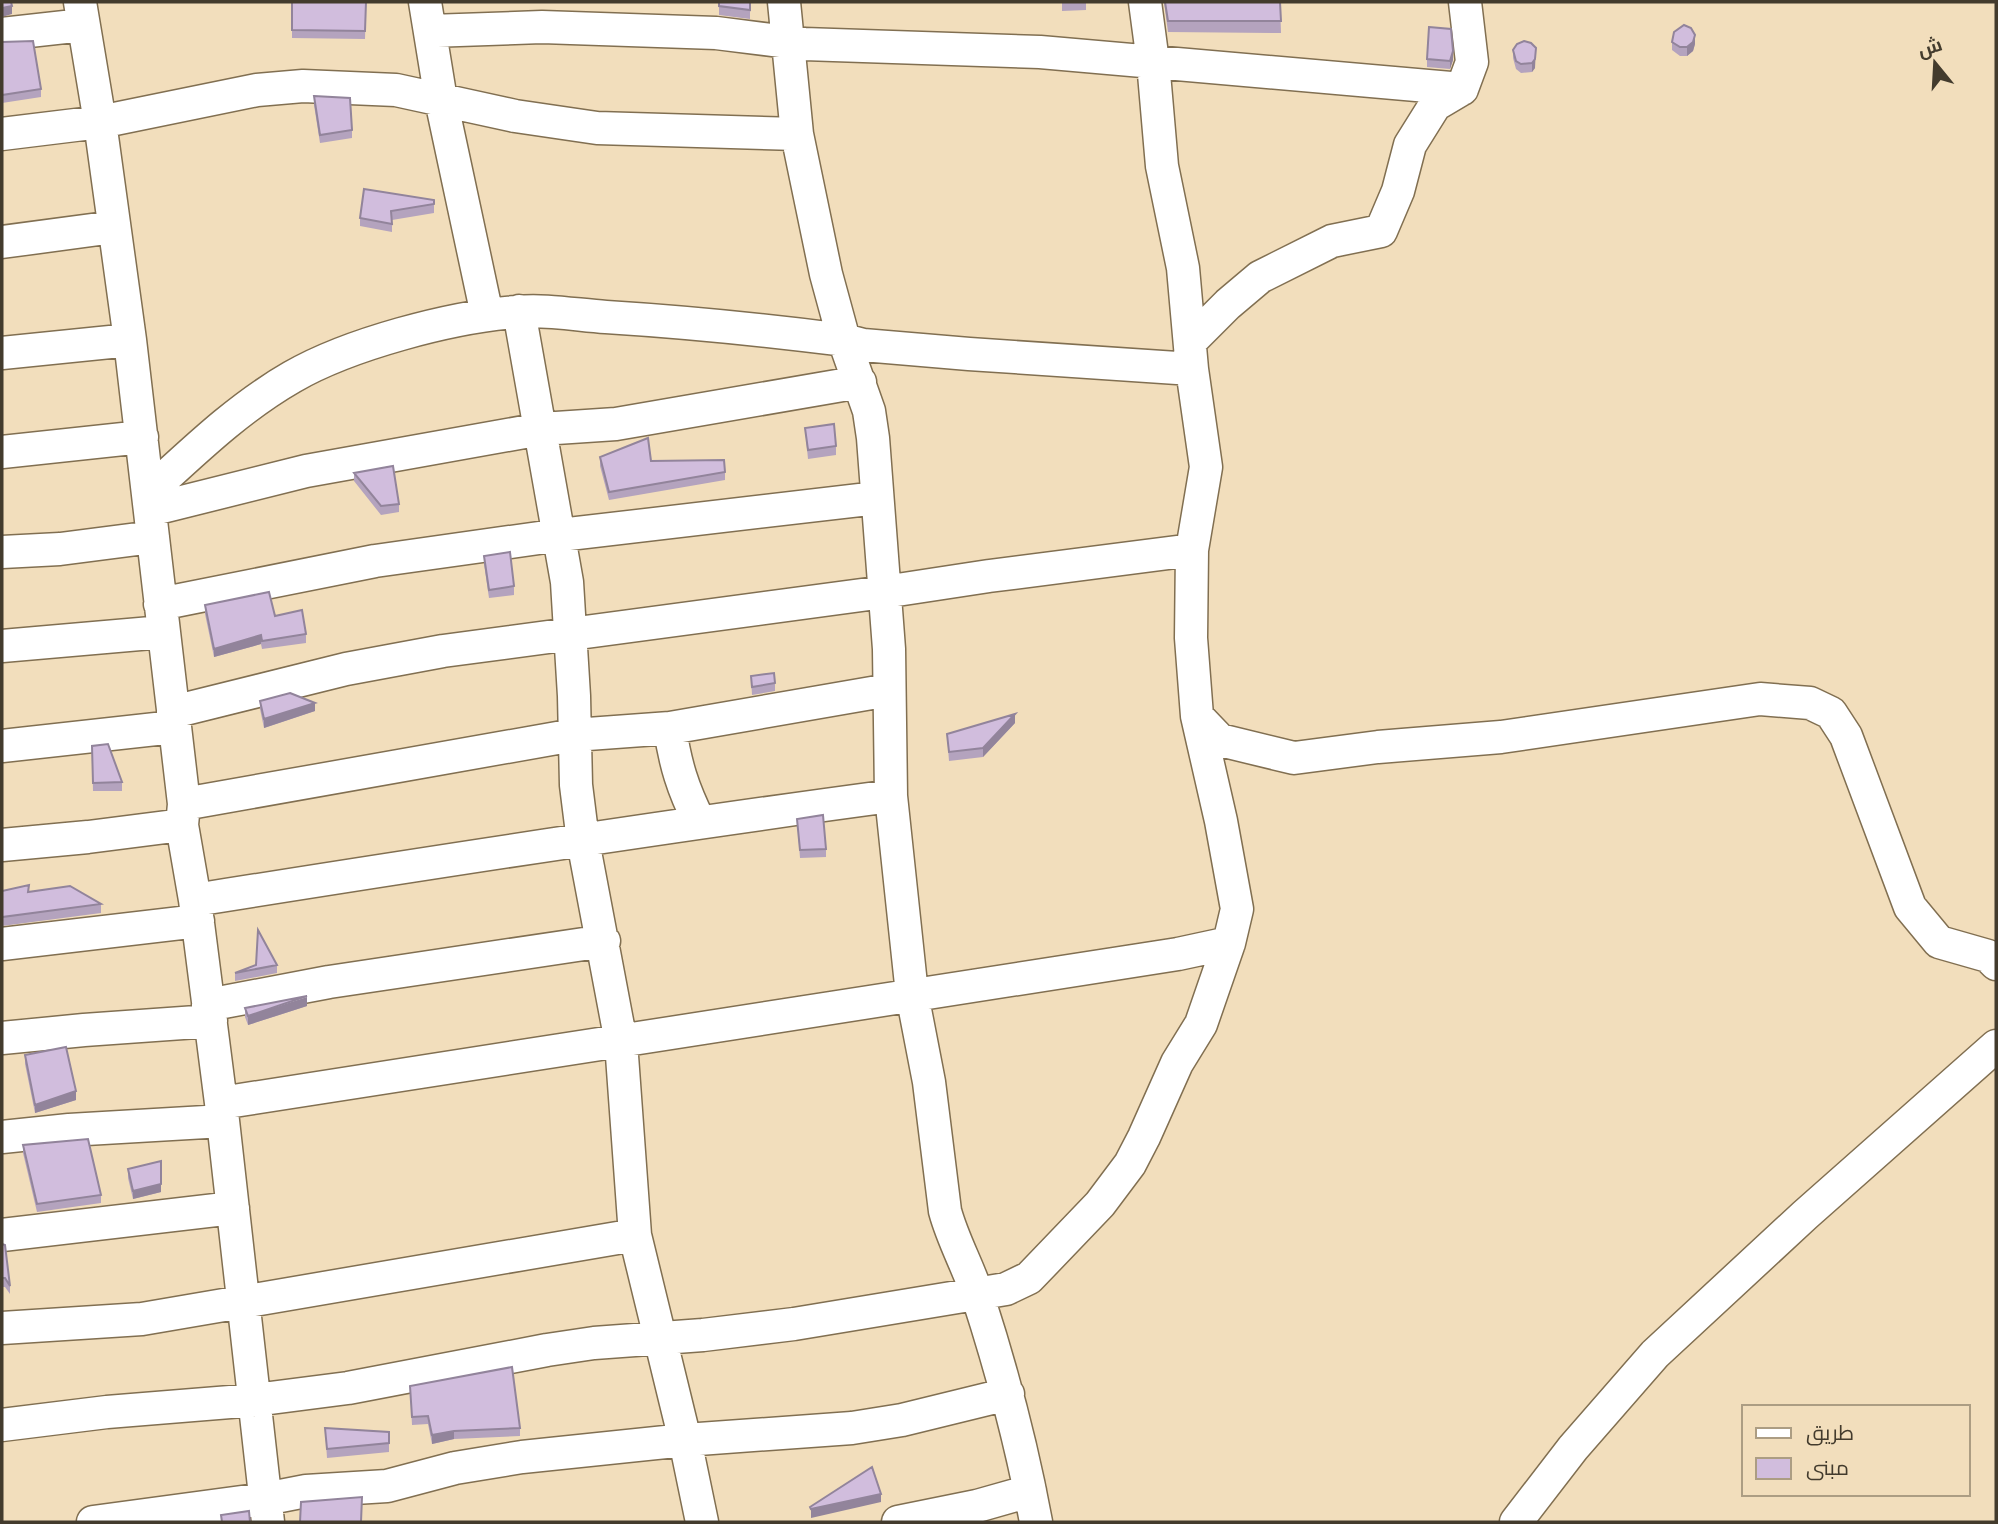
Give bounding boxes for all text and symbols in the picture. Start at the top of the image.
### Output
north arrow [1900,28,1970,98]
text: ش [1914,31,1945,63]
legend [1742,1405,1970,1496]
text: طريق [1806,1418,1854,1446]
text: مبنى [1806,1453,1849,1481]

